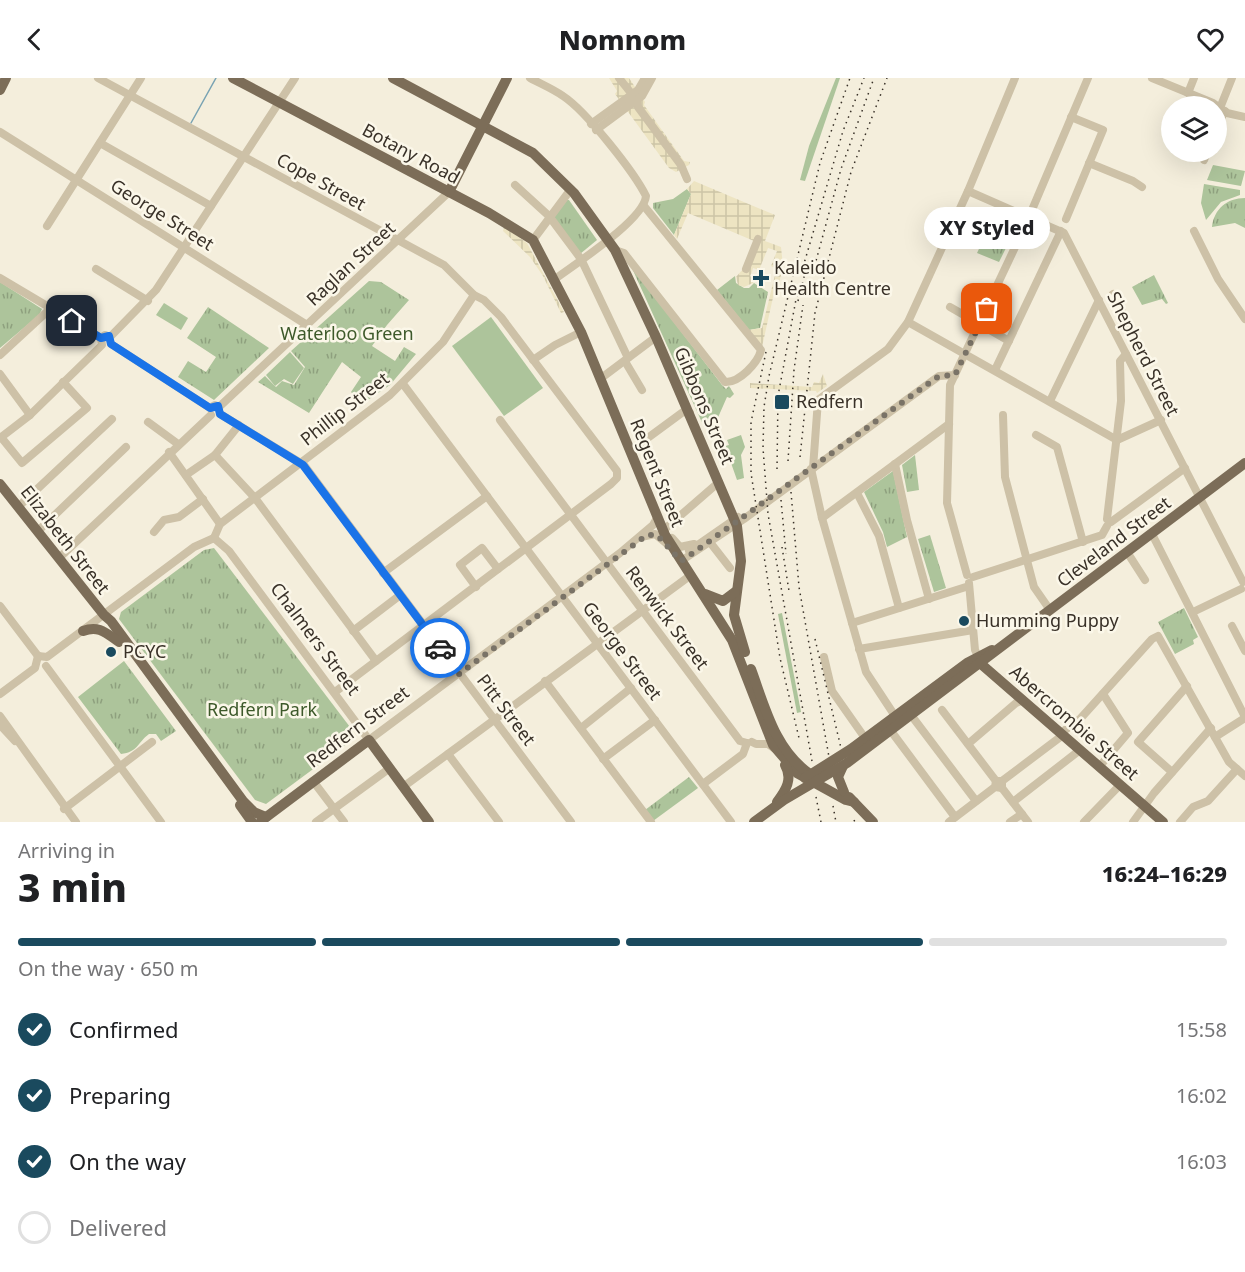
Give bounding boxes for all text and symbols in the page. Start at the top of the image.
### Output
text: Nomnom [559,21,686,58]
icon: back [18,23,51,56]
icon: heart [1194,23,1227,56]
map controls [1161,96,1227,162]
button: layers [1161,96,1227,162]
street label: Botany Road [358,117,465,189]
street label: Cope Street [273,147,371,216]
street label: George Street [106,173,219,256]
callout: XY Styled [924,207,1050,249]
text: XY Styled [940,214,1034,241]
street label: Raglan Street [301,216,400,311]
place label: Kaleido Health Centre [774,255,891,300]
marker: Kaleido Health Centre [752,269,770,287]
pin [961,283,1012,334]
street label: Shepherd Street [1102,287,1186,420]
icon: bag [970,292,1003,325]
pin [46,295,97,346]
icon: home [55,304,88,337]
park label: Waterloo Green [280,321,414,345]
street label: Gibbons Street [669,343,741,468]
street label: Phillip Street [295,366,394,450]
place label: Redfern [796,389,863,413]
marker: Redfern [773,393,791,411]
street label: Regent Street [625,415,691,531]
street label: Elizabeth Street [16,480,116,599]
street label: Cleveland Street [1051,490,1176,592]
street label: Renwick Street [621,560,715,675]
street label: Chalmers Street [266,577,366,700]
street label: George Street [578,596,668,705]
place label: Humming Puppy [976,608,1119,632]
marker: Humming Puppy [957,614,971,628]
courier [410,618,470,678]
icon: car [424,632,457,665]
place label: PCYC [123,639,166,663]
marker: PCYC [104,645,118,659]
street label: Abercrombie Street [1005,659,1145,785]
street label: Pitt Street [472,669,542,750]
street label: Redfern Street [301,680,414,773]
park label: Redfern Park [207,697,317,721]
text: Arriving in [18,837,115,864]
text: 16:24–16:29 [1102,858,1227,888]
text: 3 min [18,860,127,913]
text: On the way · 650 m [18,955,198,982]
icon: check [18,1013,51,1046]
text: Confirmed [69,1014,179,1044]
text: 15:58 [1176,1016,1227,1043]
icon: check [18,1079,51,1112]
text: Preparing [69,1080,171,1110]
text: 16:02 [1176,1082,1227,1109]
icon: check [18,1145,51,1178]
text: On the way [69,1146,186,1176]
text: 16:03 [1176,1148,1227,1175]
text: Delivered [69,1212,167,1242]

